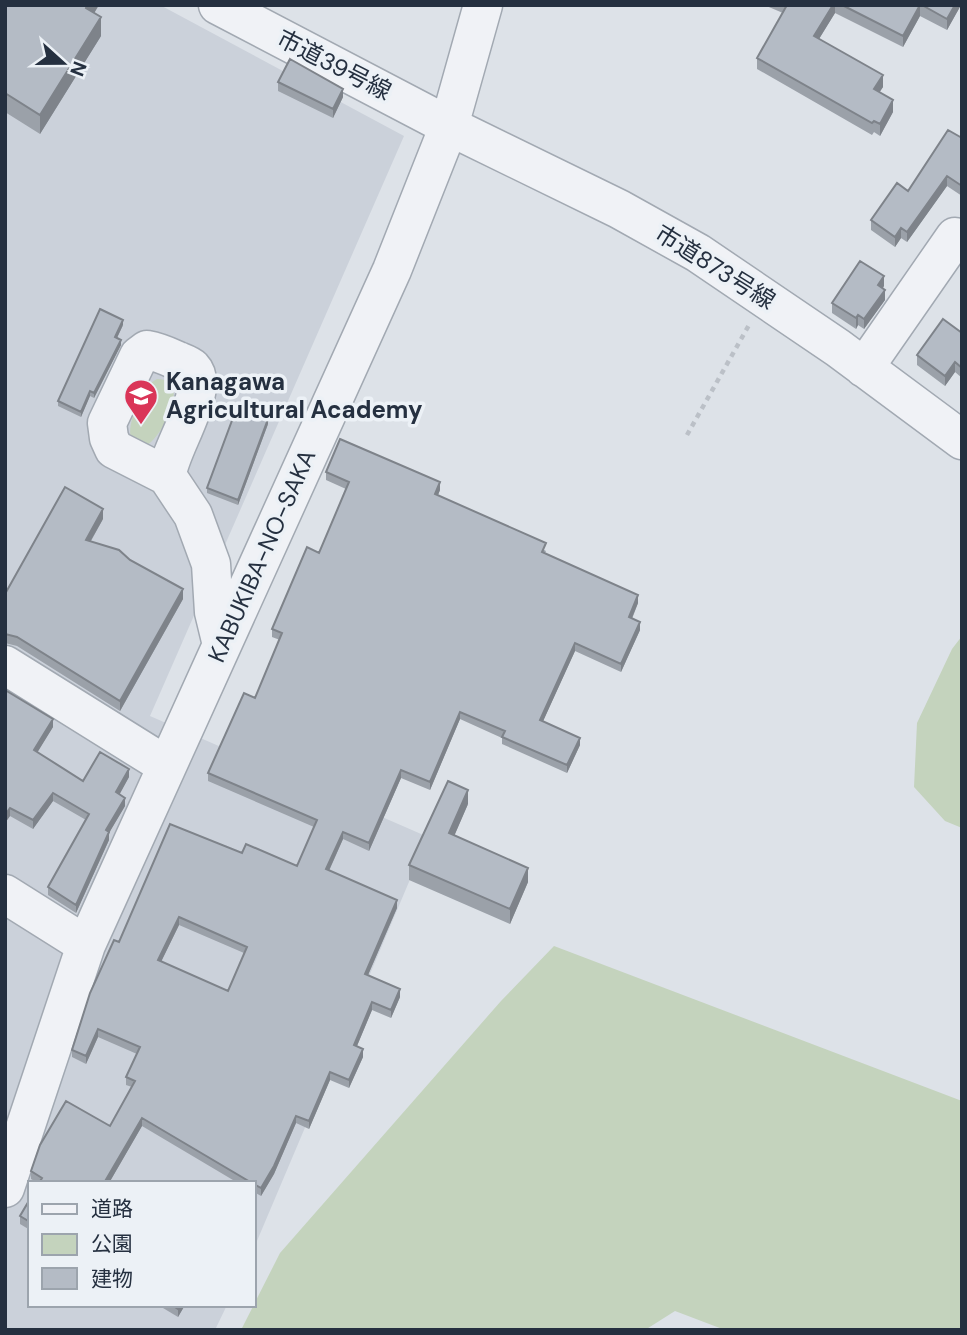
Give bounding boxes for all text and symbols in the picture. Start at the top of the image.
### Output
street label: 市道39号線 [272,22,397,107]
north arrow [28,28,98,98]
text: N [64,58,93,80]
street label: 市道873号線 [649,217,781,316]
place label: Kanagawa Agricultural Academy [166,366,423,425]
school or university icon: Kanagawa Agricultural Academy [122,377,160,426]
street label: KABUKIBA-NO-SAKA [201,444,323,667]
legend [28,1181,256,1307]
text: 道路 [91,1195,133,1223]
text: 公園 [91,1230,133,1258]
text: 建物 [91,1265,133,1293]

